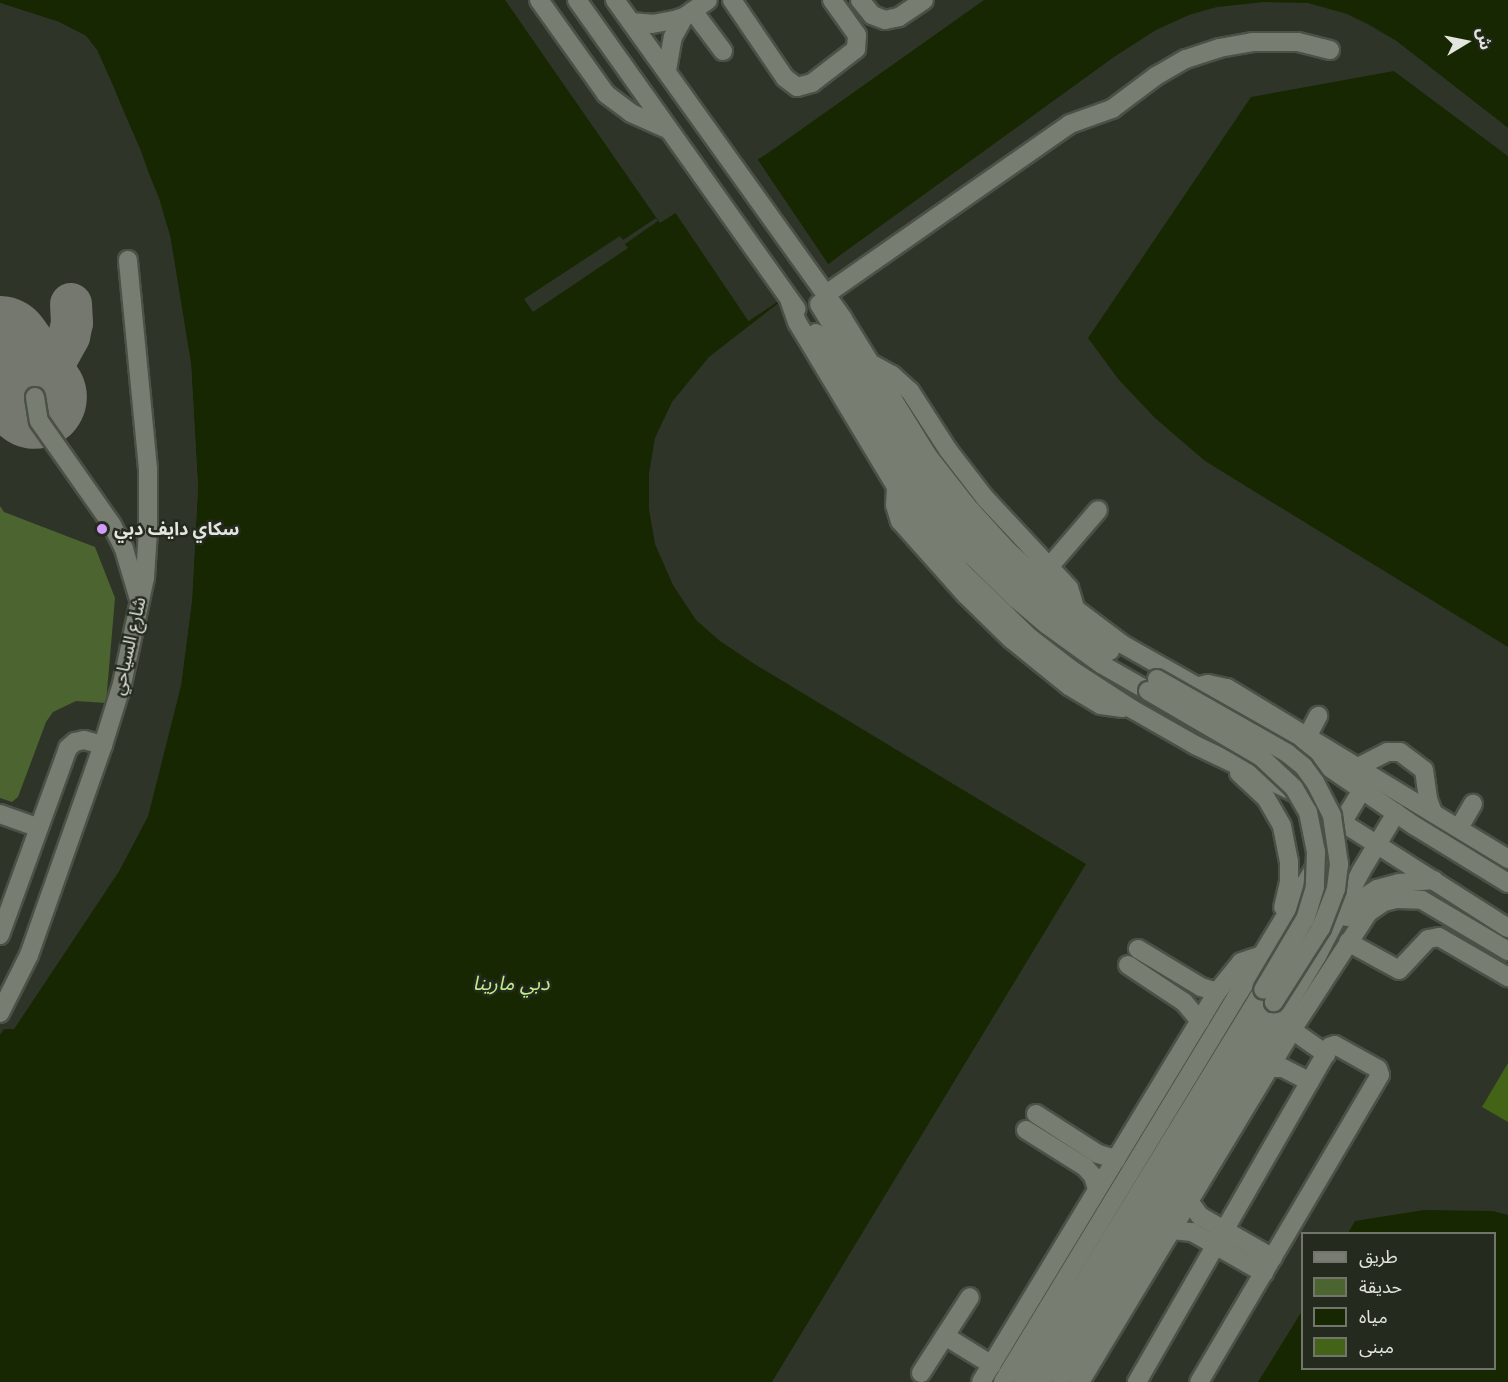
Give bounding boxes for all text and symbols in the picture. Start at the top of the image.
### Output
north arrow [1436,12,1496,72]
text: ش [1472,26,1496,51]
place label: سكاي دايف دبي [114,518,239,540]
marker: سكاي دايف دبي [95,522,109,536]
street label: شارع السياحي [107,595,151,697]
water label: دبي مارينا [473,971,549,995]
legend [1301,1232,1496,1370]
text: طريق [1359,1245,1398,1269]
text: حديقة [1359,1275,1402,1299]
text: مياه [1359,1305,1388,1329]
text: مبنى [1359,1335,1394,1359]

